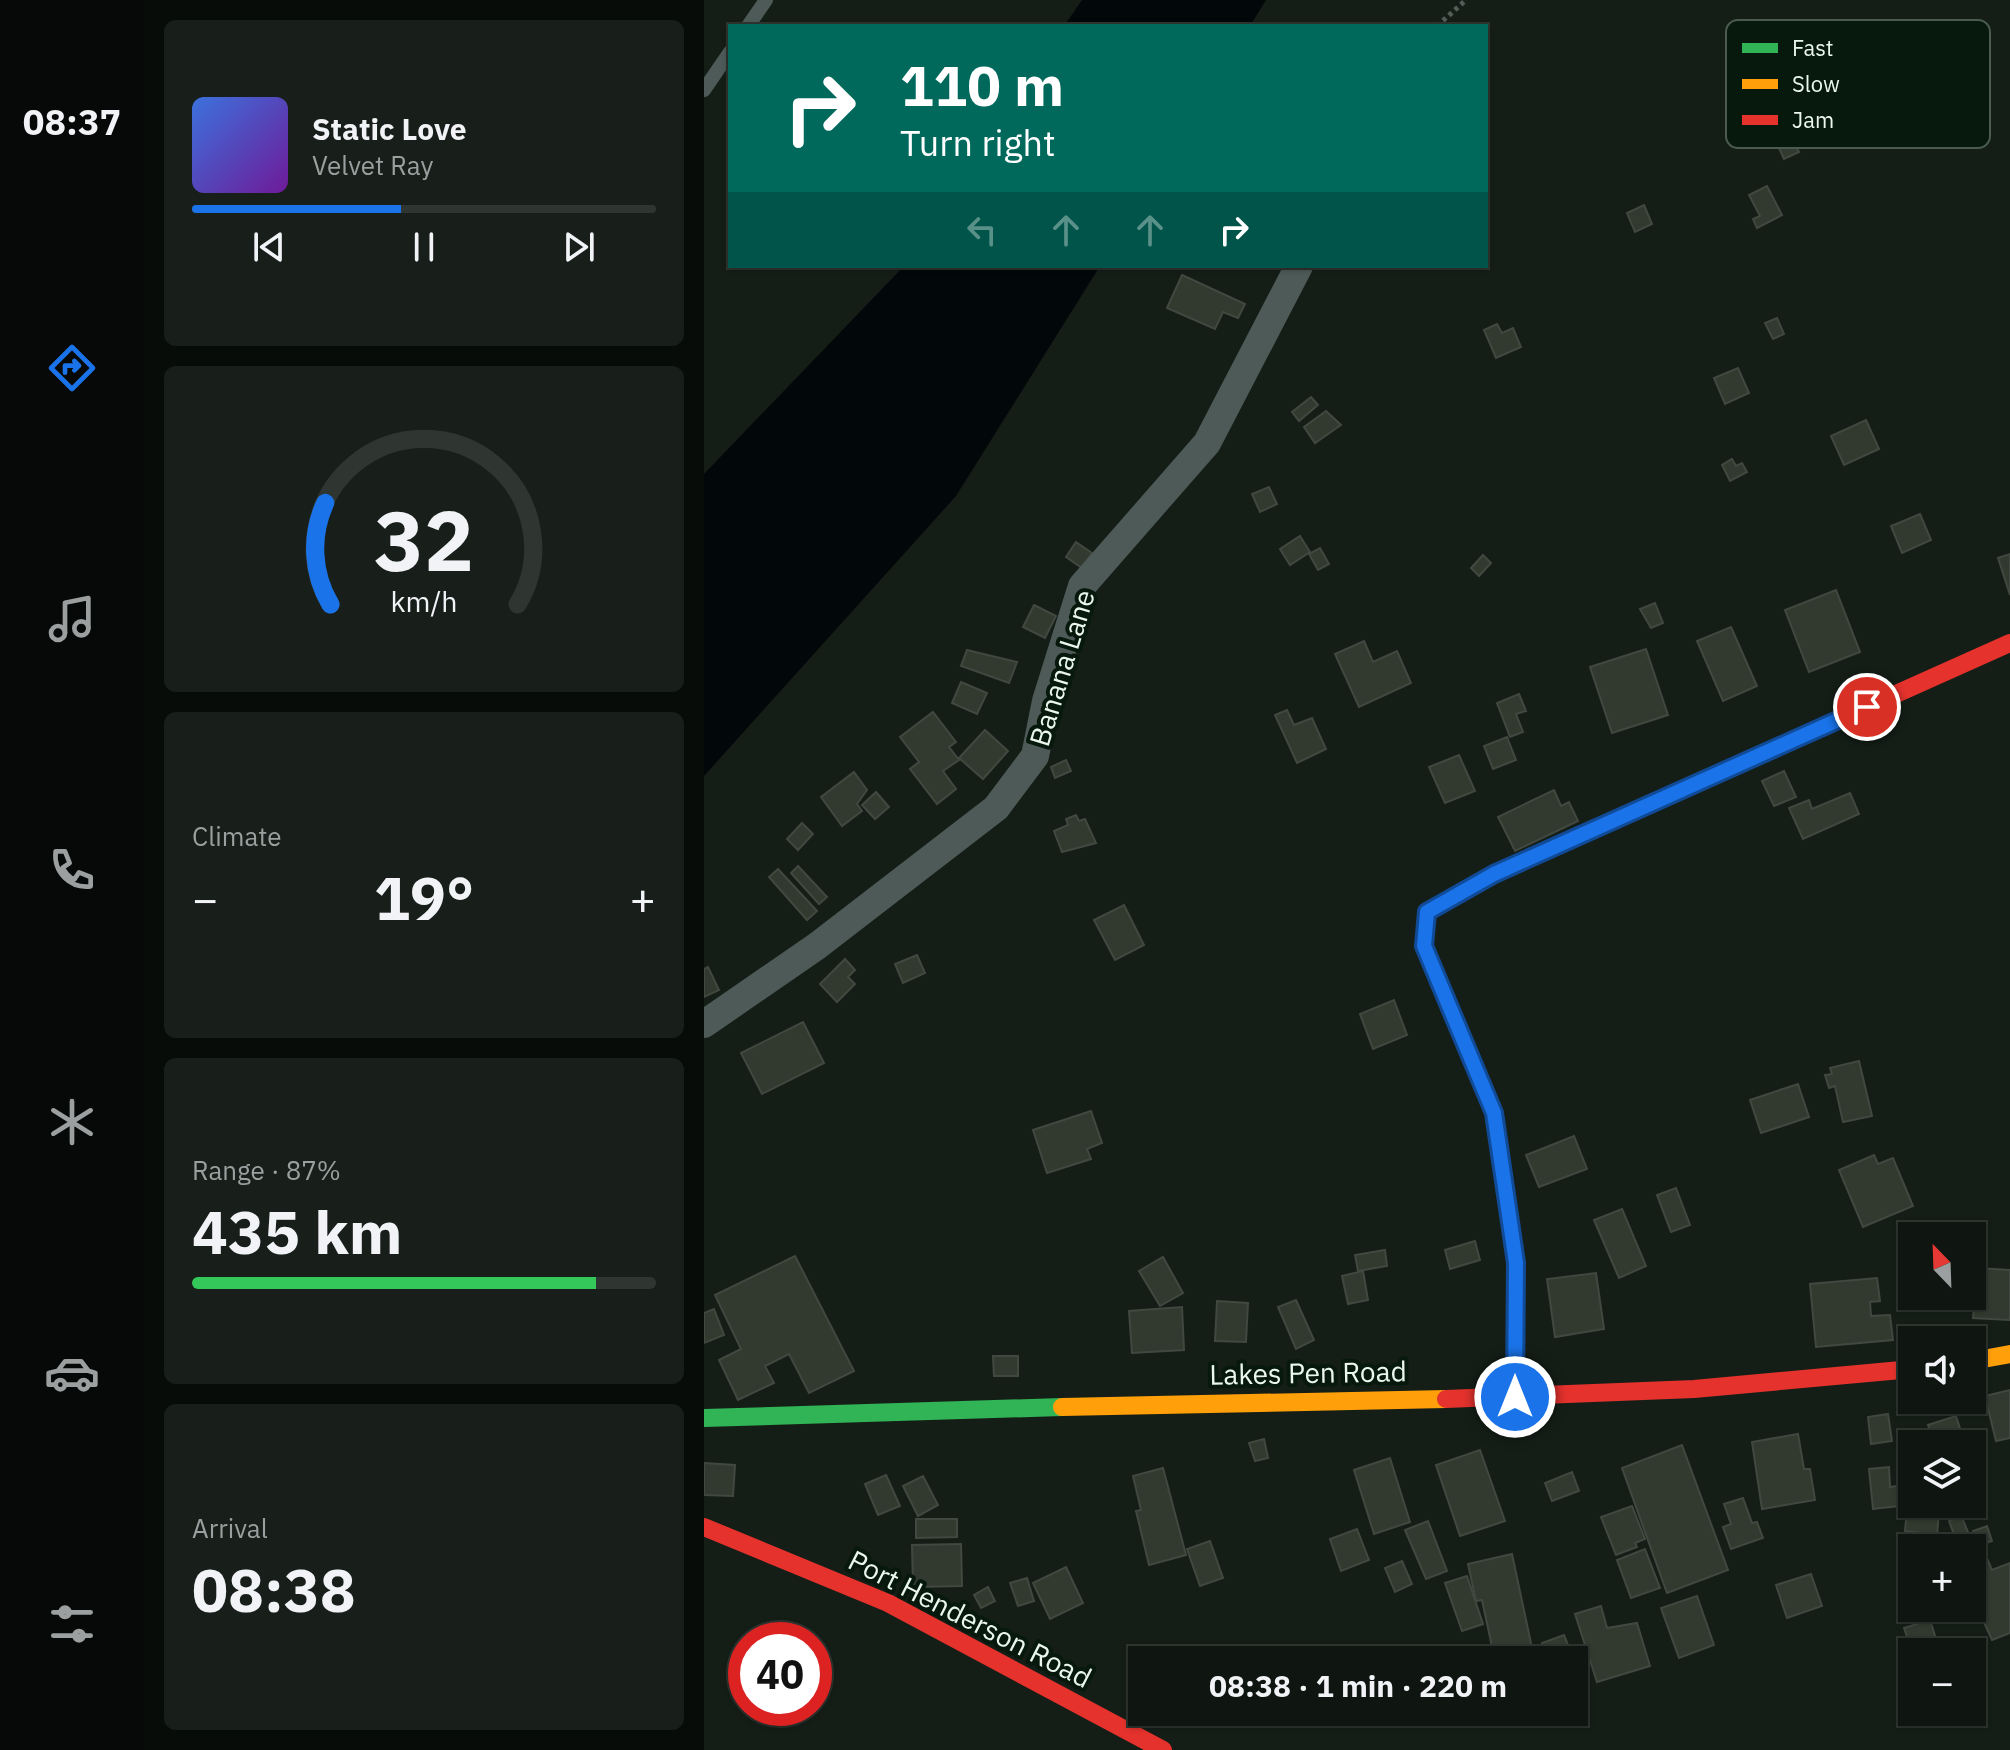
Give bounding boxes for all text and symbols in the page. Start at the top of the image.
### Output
legend [1726,20,1990,148]
text: Fast [1792,33,1833,62]
text: 110 m [900,49,1064,121]
icon: right [768,56,872,160]
text: Slow [1792,69,1840,98]
text: 08:37 [23,98,121,145]
text: Jam [1792,105,1834,134]
text: Static Love [312,109,467,148]
text: Turn right [900,119,1056,166]
text: Velvet Ray [312,148,433,182]
icon: left [960,208,1004,252]
icon: ahead [1044,208,1088,252]
icon: ahead [1128,208,1172,252]
icon: right [1212,208,1256,252]
icon: previous [247,225,291,269]
icon: pause [402,225,446,269]
icon: next [557,225,601,269]
icon: directions [44,340,100,396]
text: 32 [374,486,474,594]
text: km/h [390,583,458,620]
street label: Banana Lane [1020,585,1103,751]
icon: music [44,591,100,647]
pin [1833,673,1901,741]
icon: arrive [1845,685,1889,729]
text: Climate [192,819,282,853]
icon: phone [44,842,100,898]
text: 19° [374,858,474,937]
text: − [192,870,218,927]
text: + [630,870,656,927]
icon: climate [44,1094,100,1150]
text: Range · 87% [192,1153,341,1187]
text: 435 km [192,1192,402,1271]
north arrow [1898,1222,1986,1310]
map controls [1898,1222,1986,1726]
button: sound [1898,1326,1986,1414]
icon: car [44,1345,100,1401]
street label: Lakes Pen Road [1209,1352,1407,1393]
position arrow [1473,1355,1557,1439]
button: layers [1898,1430,1986,1518]
text: Arrival [192,1511,268,1545]
button: + [1898,1534,1986,1622]
street label: Port Henderson Road [842,1541,1098,1696]
text: 08:38 [192,1550,356,1629]
icon: filters [44,1596,100,1652]
speed limit sign: 40 [728,1622,832,1726]
button: − [1898,1638,1986,1726]
text: 08:38 · 1 min · 220 m [1209,1666,1507,1705]

